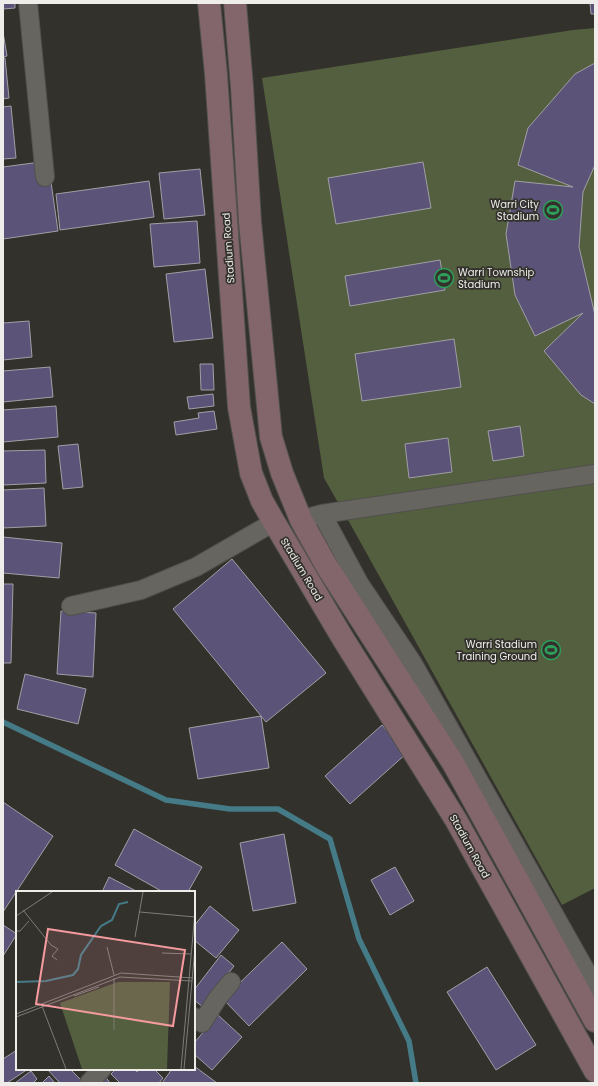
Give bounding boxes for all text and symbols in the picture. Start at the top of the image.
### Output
place label: Warri City Stadium [490,197,539,224]
sports icon: Warri City Stadium [542,199,564,221]
street label: Stadium Road [219,212,238,284]
place label: Warri Township Stadium [458,265,535,292]
sports icon: Warri Township Stadium [433,267,455,289]
street label: Stadium Road [277,535,326,603]
place label: Warri Stadium Training Ground [456,637,537,664]
sports icon: Warri Stadium Training Ground [540,639,562,661]
street label: Stadium Road [446,812,493,881]
inset map [16,891,195,1070]

